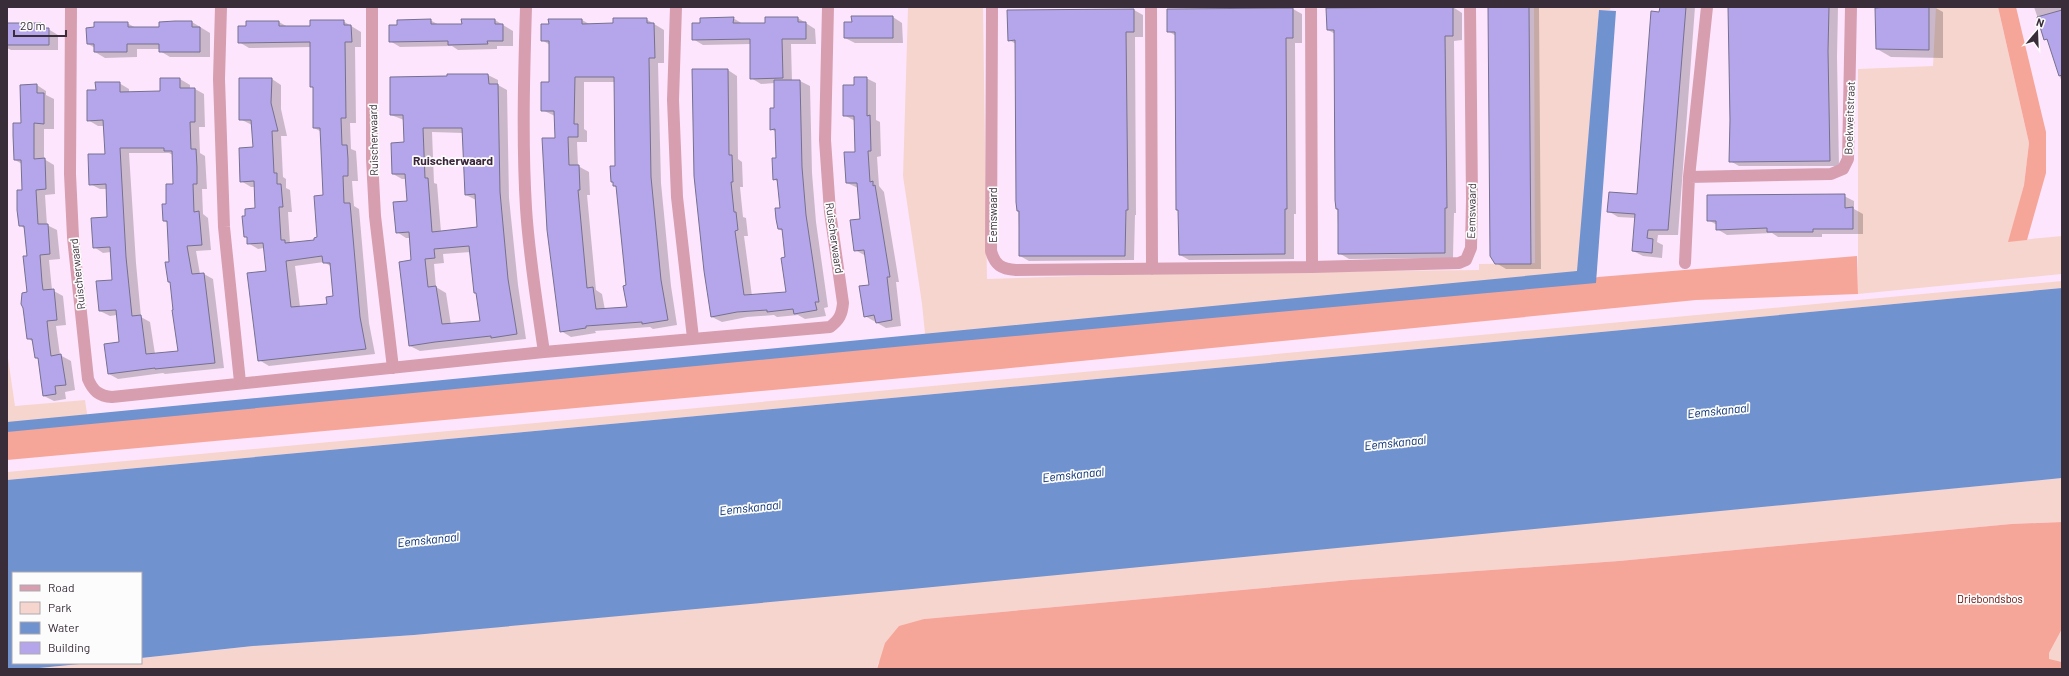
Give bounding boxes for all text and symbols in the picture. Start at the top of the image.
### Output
scale bar [14,12,66,38]
north arrow [2017,12,2057,52]
text: N [2035,15,2046,29]
text: 20 m [20,18,46,32]
street label: Boekweitstraat [1841,81,1857,155]
street label: Ruischerwaard [366,104,380,176]
district label: Ruischerwaard [413,153,493,167]
street label: Eemswaard [1464,183,1478,239]
street label: Eemswaard [986,187,999,243]
street label: Ruischerwaard [824,202,846,274]
street label: Ruischerwaard [67,238,87,310]
water label: Eemskanaal [1686,400,1750,420]
water label: Eemskanaal [1363,432,1427,452]
water label: Eemskanaal [1041,464,1105,484]
water label: Eemskanaal [718,497,782,517]
water label: Eemskanaal [396,529,460,549]
legend [12,572,142,664]
text: Road [48,580,75,594]
park label: Driebondsbos [1957,592,2023,605]
text: Park [48,600,72,614]
text: Water [48,620,80,634]
text: Building [48,640,90,654]

